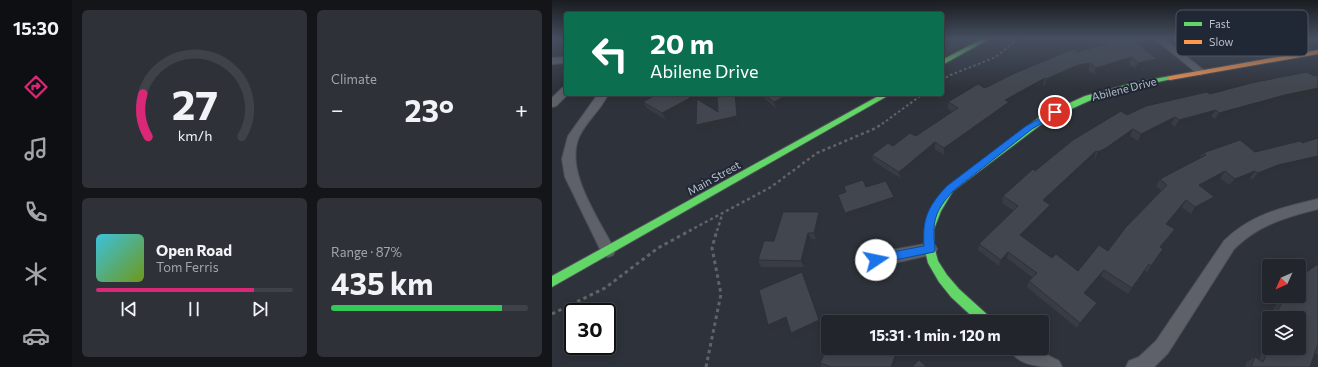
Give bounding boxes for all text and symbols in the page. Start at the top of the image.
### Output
legend [1176,10,1308,56]
text: 15:30 [13,17,59,39]
text: Fast [1209,17,1231,30]
text: 20 m [650,26,714,60]
icon: left [584,28,636,80]
text: Slow [1209,35,1234,48]
text: Abilene Drive [650,60,759,82]
text: Climate [331,71,377,87]
icon: directions [22,73,50,101]
street label: Abilene Drive [1090,74,1158,103]
text: 27 [171,78,218,129]
text: 23° [405,91,454,128]
pin [1038,95,1072,129]
text: − [331,96,344,123]
text: + [515,96,528,123]
icon: arrive [1044,101,1066,123]
text: km/h [177,125,212,143]
icon: music [22,135,50,163]
street label: Main Street [685,157,743,197]
icon: phone [22,198,50,226]
position arrow [855,239,897,281]
text: Open Road [156,241,232,259]
text: Range · 87% [331,244,402,260]
text: Tom Ferris [156,259,219,275]
north arrow [1262,259,1306,303]
map controls [1262,259,1306,355]
icon: climate [22,260,50,288]
text: 435 km [331,264,434,301]
icon: previous [118,298,140,320]
icon: pause [183,298,205,320]
icon: next [249,298,271,320]
speed limit sign: 30 [564,303,616,355]
button: layers [1262,311,1306,355]
icon: car [22,322,50,350]
text: 15:31 · 1 min · 120 m [869,326,1001,344]

